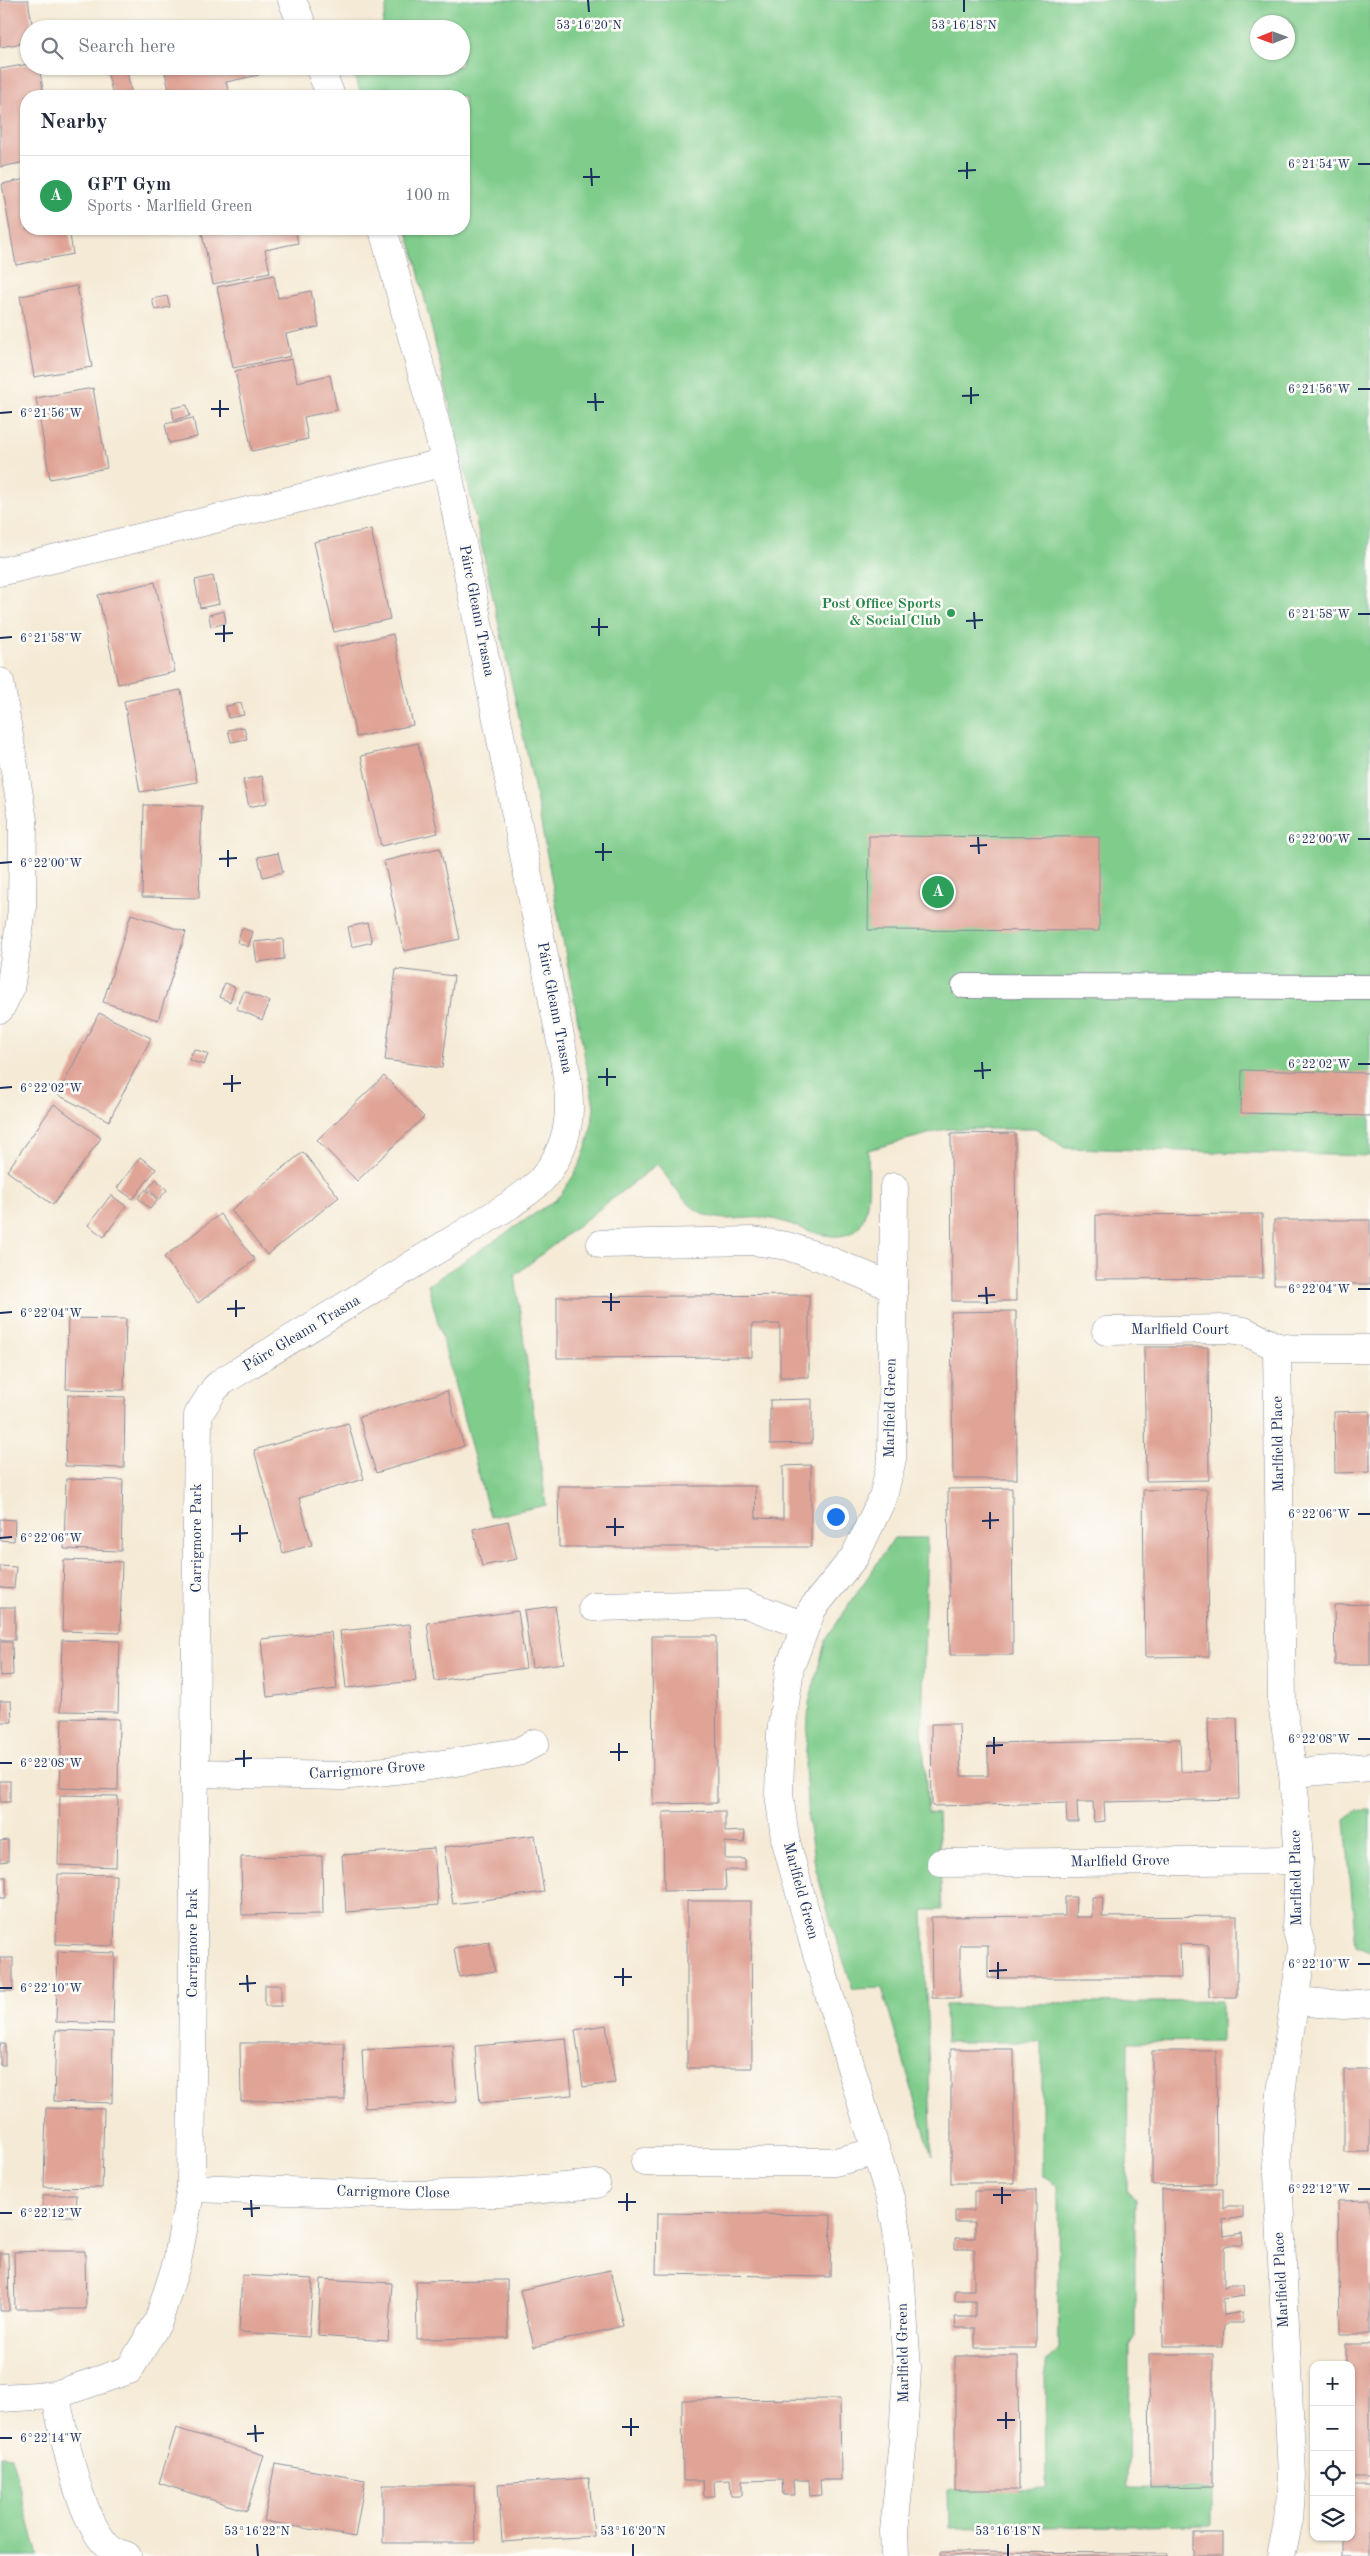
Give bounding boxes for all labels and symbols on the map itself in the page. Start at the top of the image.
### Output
north arrow [1250,15,1295,60]
text: 53°16'20"N [556,19,622,32]
text: 53°16'18"N [931,19,997,32]
text: 6°21'54"W [1288,158,1350,171]
text: 6°21'56"W [1288,383,1350,396]
text: 6°21'56"W [20,407,82,420]
street label: Páirc Gleann Trasna [456,544,496,679]
place label: Post Office Sports & Social Club [821,597,941,629]
marker: Post Office Sports & Social Club [945,607,957,619]
text: 6°21'58"W [1288,608,1350,621]
text: 6°21'58"W [20,632,82,645]
text: 6°22'00"W [1288,834,1350,846]
text: 6°22'00"W [20,858,82,870]
pin: A [922,873,954,911]
street label: Páirc Gleann Trasna [534,941,574,1076]
text: 6°22'02"W [1288,1059,1350,1071]
text: 6°22'02"W [20,1083,82,1095]
text: 6°22'04"W [1288,1284,1350,1296]
street label: Páirc Gleann Trasna [241,1293,364,1375]
text: 6°22'04"W [20,1308,82,1320]
street label: Marlfield Court [1131,1323,1229,1338]
street label: Marlfield Green [883,1358,899,1458]
street label: Marlfield Place [1271,1396,1287,1492]
street label: Carrigmore Park [190,1483,205,1593]
your location [823,1504,849,1530]
text: 6°22'06"W [1288,1509,1350,1521]
text: 6°22'06"W [20,1533,82,1545]
text: 6°22'08"W [1288,1734,1350,1746]
text: 6°22'08"W [20,1758,82,1770]
street label: Carrigmore Grove [308,1759,426,1783]
street label: Marlfield Place [1289,1830,1305,1926]
street label: Marlfield Green [780,1841,820,1941]
street label: Marlfield Grove [1070,1854,1170,1870]
street label: Carrigmore Park [186,1888,201,1998]
text: 6°22'10"W [1288,1959,1350,1971]
text: 6°22'10"W [20,1983,82,1995]
text: 6°22'12"W [1288,2184,1350,2196]
street label: Carrigmore Close [336,2185,450,2201]
text: 6°22'12"W [20,2208,82,2220]
street label: Marlfield Place [1272,2231,1292,2328]
street label: Marlfield Green [896,2303,912,2403]
text: 6°22'14"W [20,2433,82,2445]
text: 53°16'22"N [224,2525,290,2538]
text: 53°16'20"N [600,2525,666,2538]
text: 53°16'18"N [975,2525,1041,2538]

